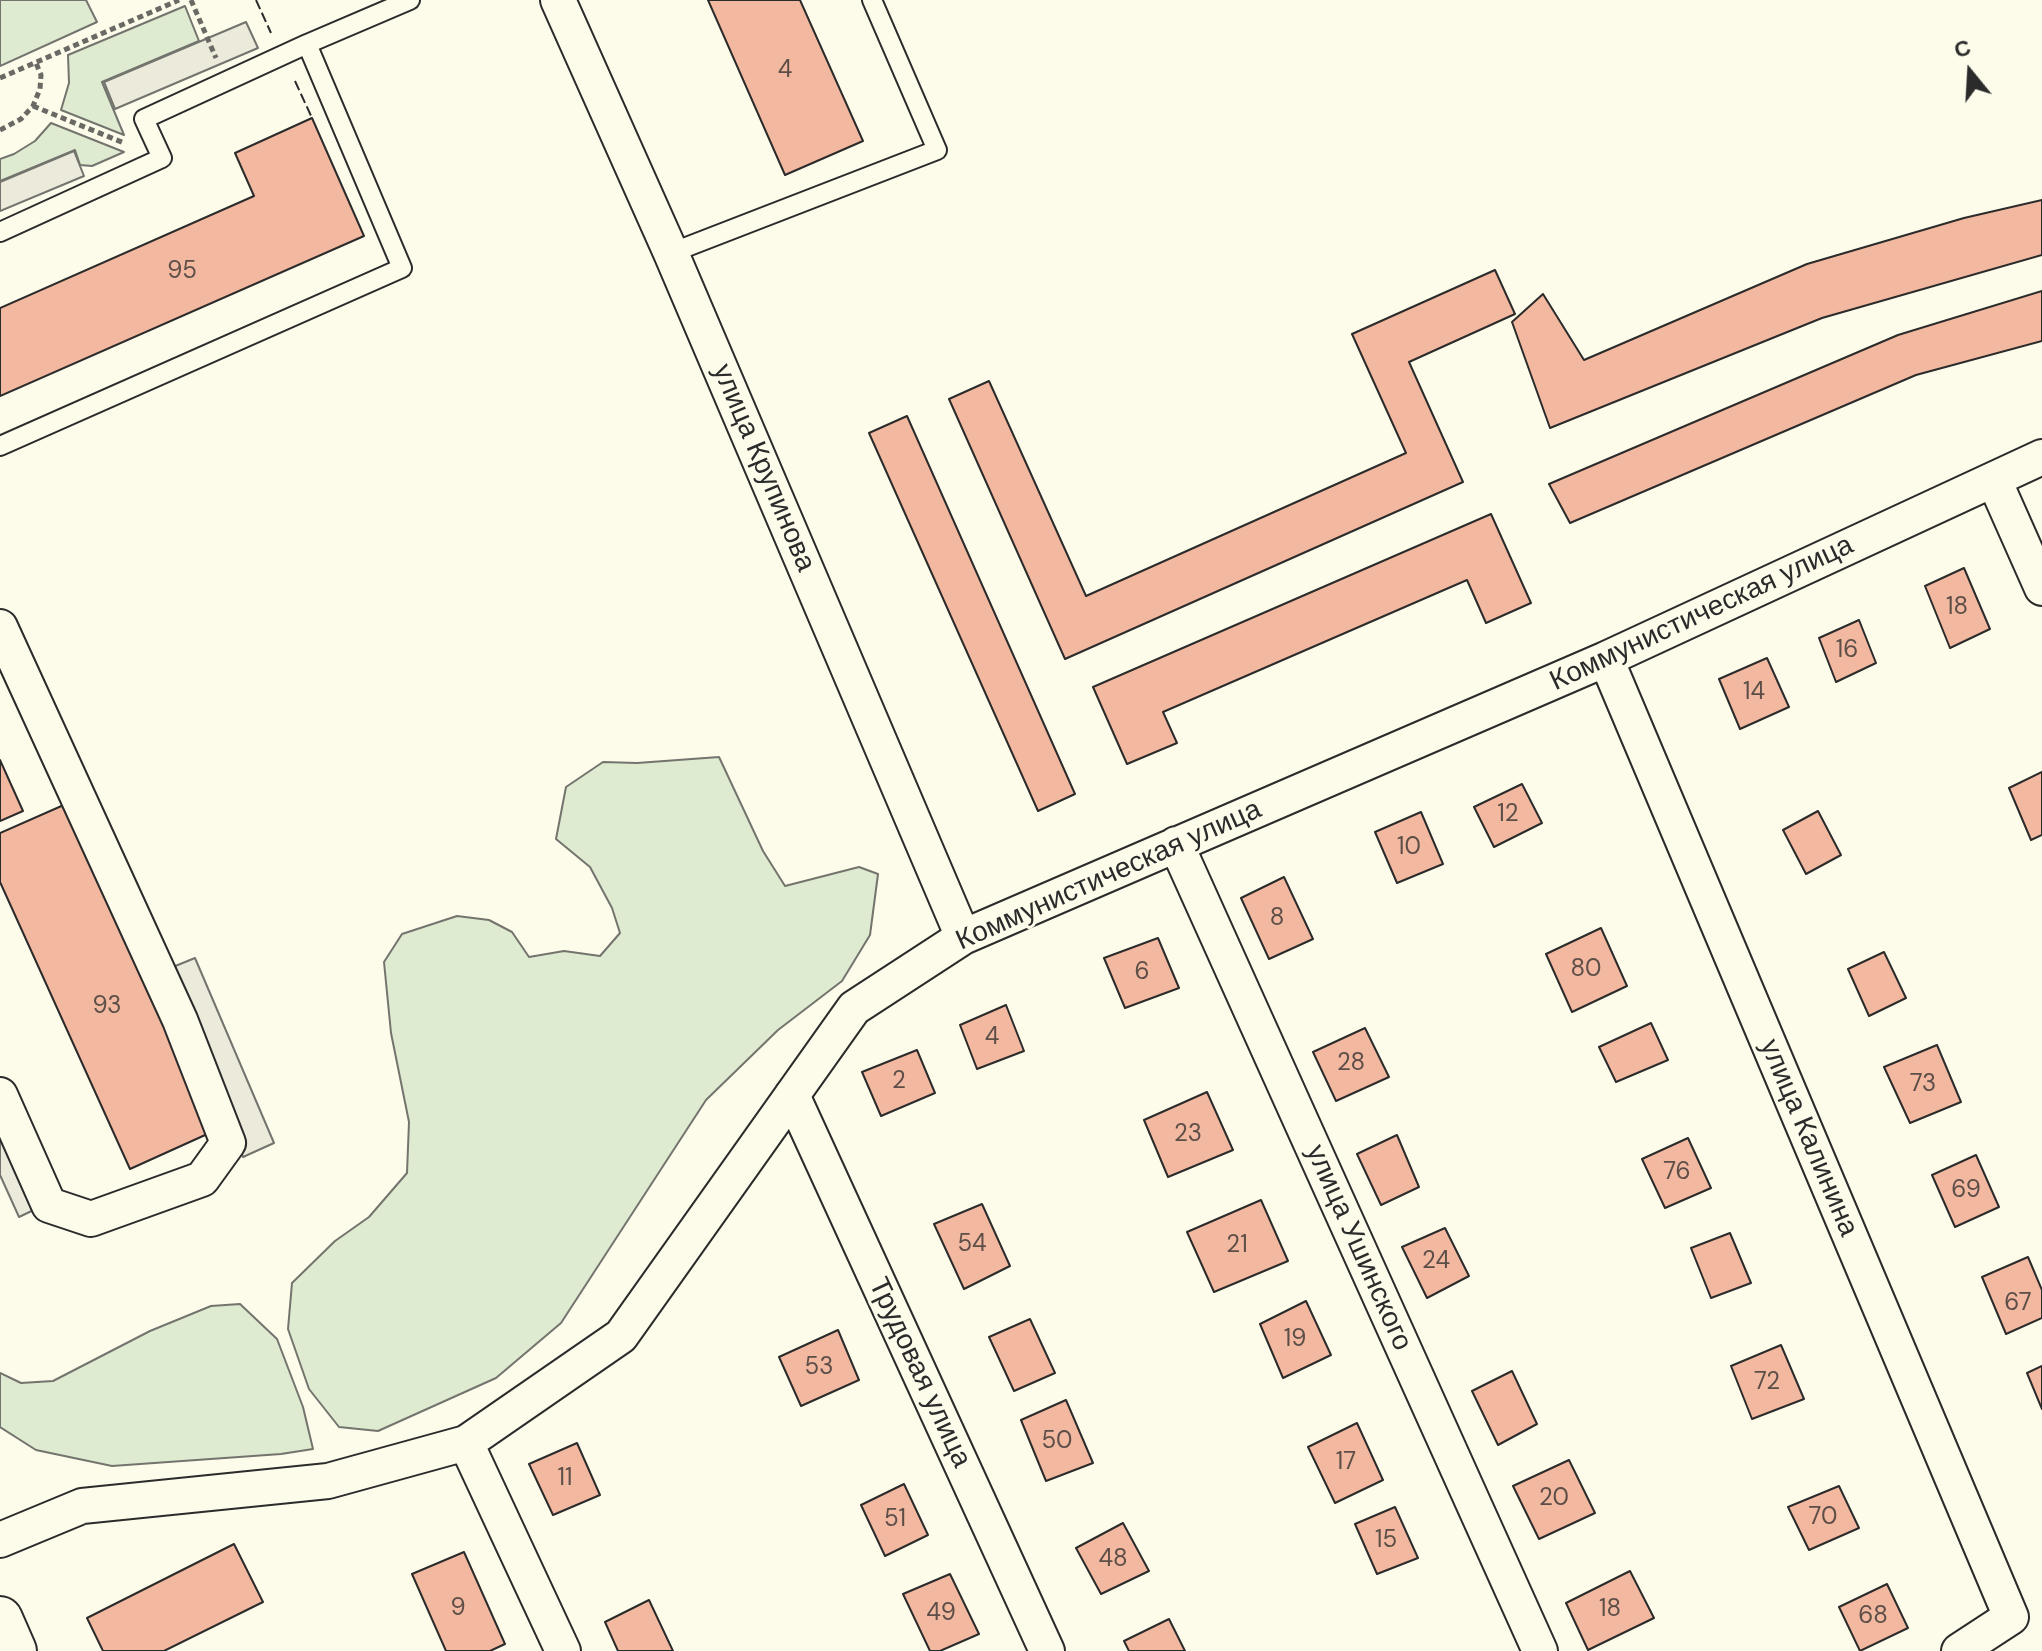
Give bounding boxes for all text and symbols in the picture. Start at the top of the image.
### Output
north arrow [1930,32,2010,112]
text: С [1950,32,1974,65]
house number: 4 [778,57,792,85]
house number: 95 [167,258,197,286]
street label: улица Крупинова [704,359,822,577]
street label: Коммунистическая улица [1545,529,1859,699]
house number: 18 [1946,594,1968,622]
house number: 16 [1836,637,1858,665]
house number: 14 [1743,679,1765,707]
street label: Коммунистическая улица [951,793,1267,959]
house number: 12 [1497,801,1519,829]
house number: 10 [1397,834,1421,862]
house number: 8 [1270,905,1284,933]
house number: 80 [1570,956,1602,984]
house number: 6 [1134,959,1150,987]
house number: 93 [93,993,121,1021]
house number: 4 [985,1024,999,1052]
street label: улица Калинина [1751,1035,1865,1241]
house number: 28 [1337,1050,1365,1078]
house number: 2 [892,1068,906,1096]
house number: 73 [1910,1071,1936,1099]
house number: 23 [1174,1121,1202,1149]
street label: улица Ушинского [1298,1140,1418,1356]
house number: 76 [1663,1159,1691,1187]
house number: 69 [1951,1177,1981,1205]
house number: 54 [957,1231,987,1259]
house number: 21 [1226,1232,1248,1260]
house number: 24 [1422,1248,1450,1276]
street label: Трудовая улица [860,1273,978,1473]
house number: 67 [2004,1290,2032,1318]
house number: 19 [1284,1326,1306,1354]
house number: 53 [805,1354,833,1382]
house number: 72 [1754,1369,1780,1397]
house number: 50 [1041,1428,1073,1456]
house number: 17 [1336,1449,1356,1477]
house number: 11 [558,1465,572,1493]
house number: 20 [1539,1485,1569,1513]
house number: 70 [1809,1504,1837,1532]
house number: 51 [884,1506,906,1534]
house number: 15 [1375,1527,1397,1555]
house number: 48 [1098,1546,1128,1574]
house number: 9 [450,1595,466,1623]
house number: 18 [1599,1596,1621,1624]
house number: 49 [926,1600,956,1628]
house number: 68 [1858,1603,1888,1631]

